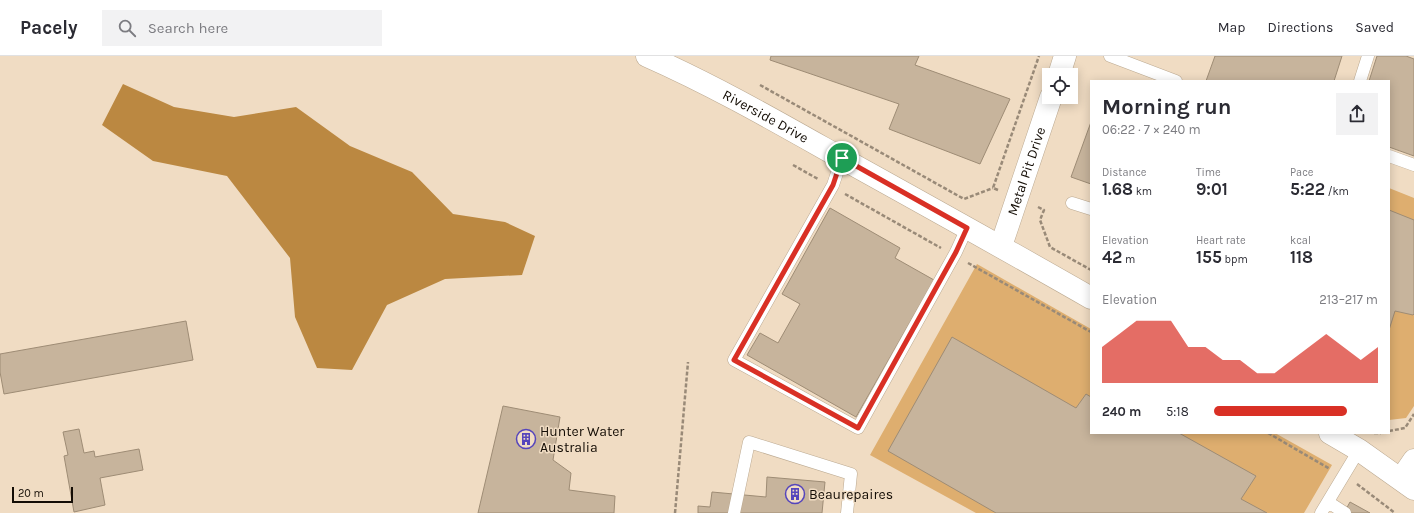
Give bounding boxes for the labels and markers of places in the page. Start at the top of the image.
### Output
pin [825,141,859,175]
place label: Hunter Water Australia [540,423,625,456]
building icon: Hunter Water Australia [515,428,537,450]
building icon: Beaurepaires [784,483,806,505]
place label: Beaurepaires [809,486,893,503]

